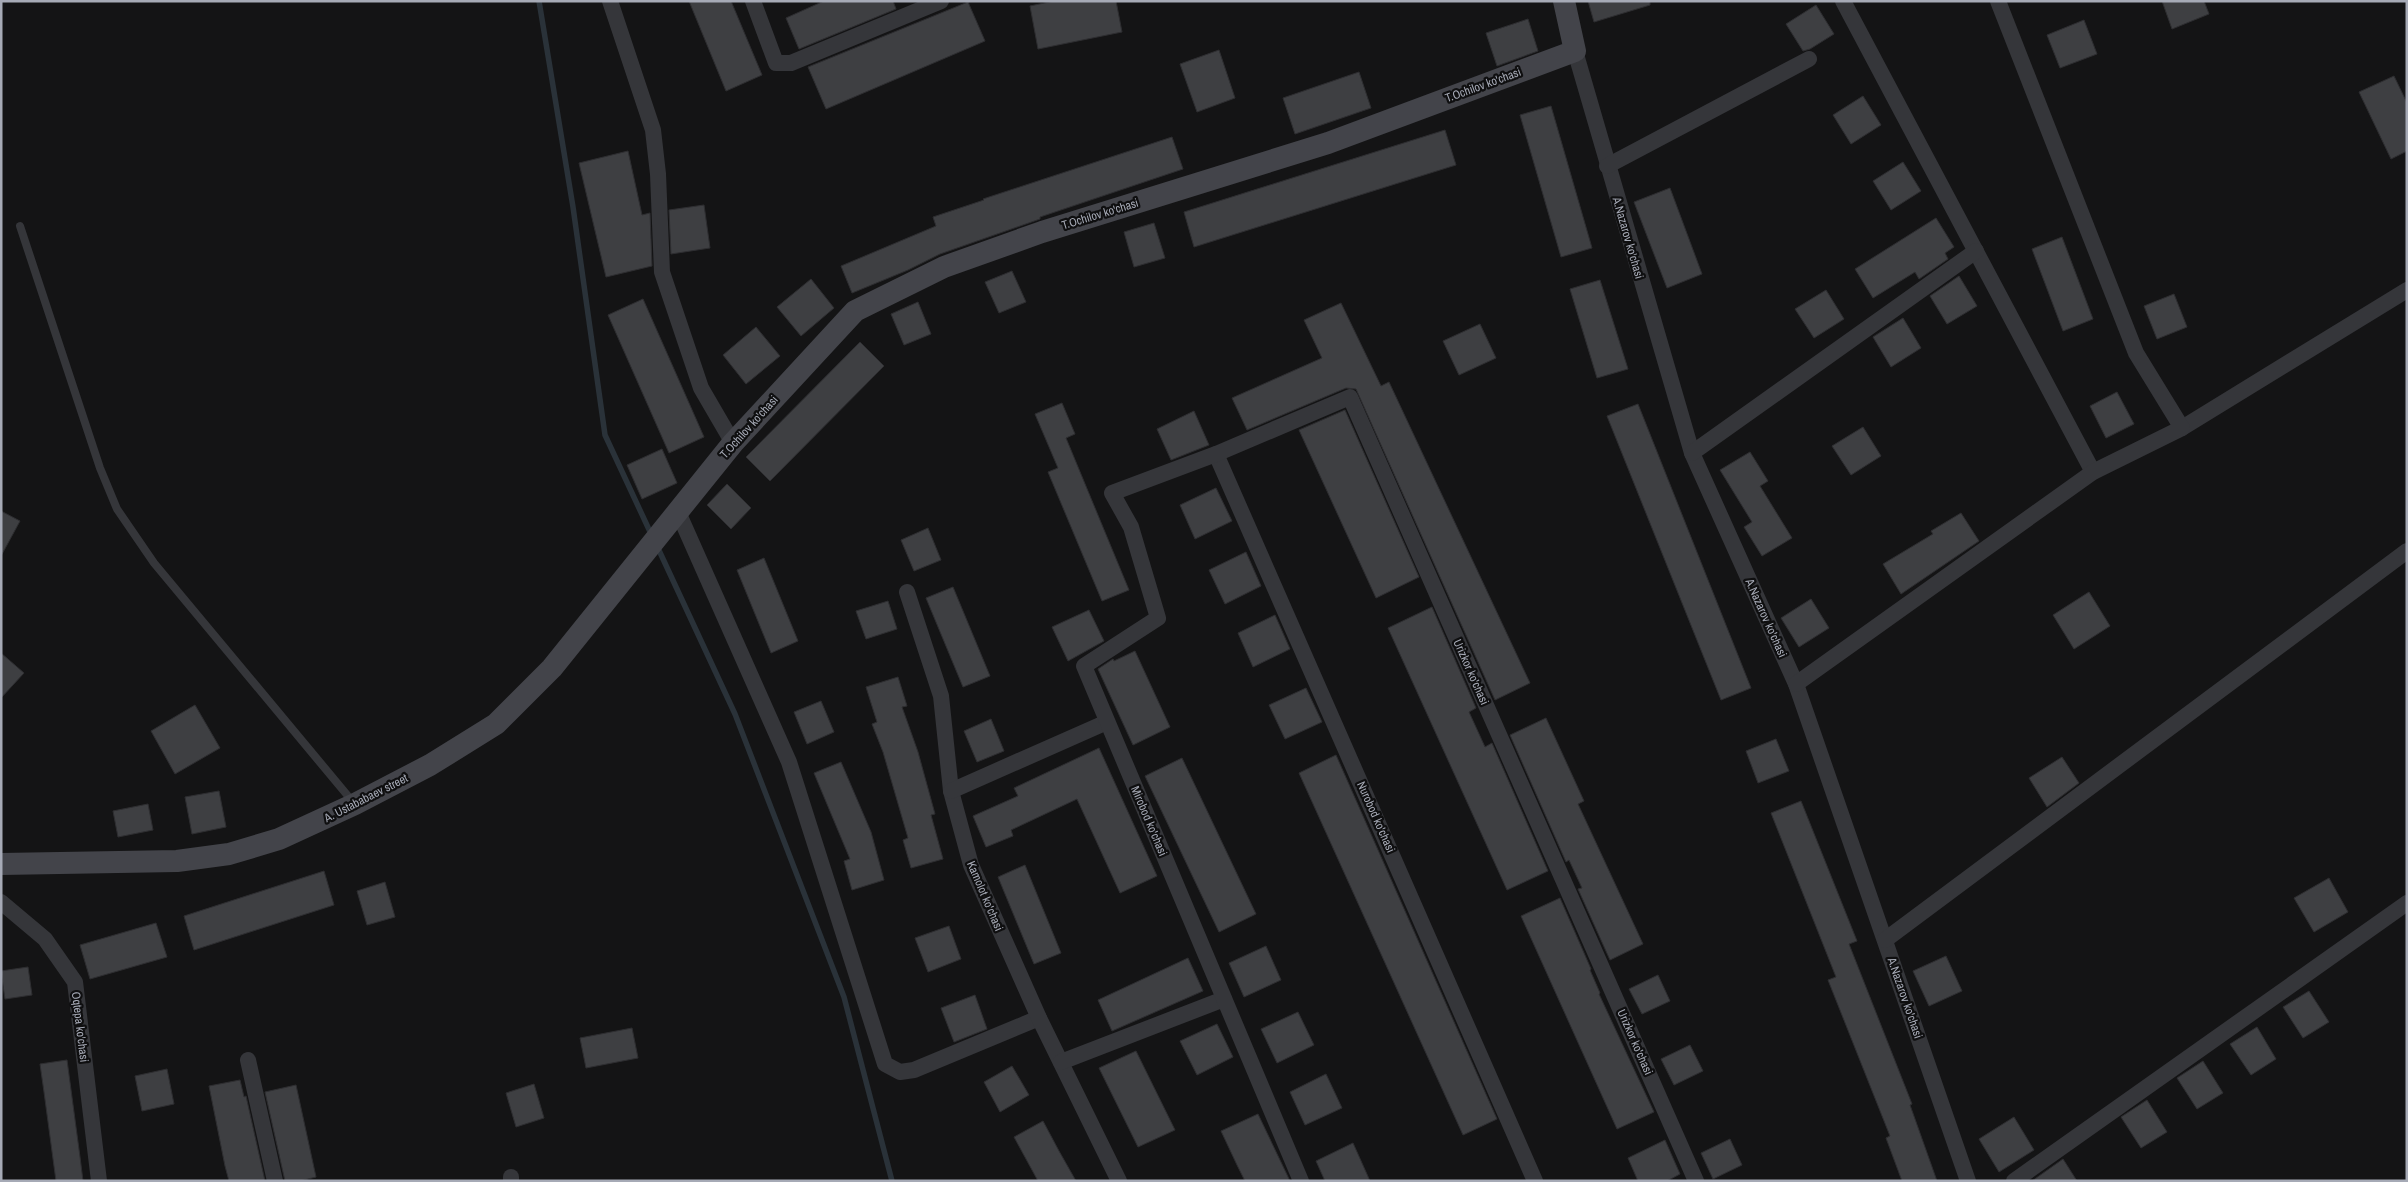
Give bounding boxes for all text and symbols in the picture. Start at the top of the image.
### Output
street label: T.Ochilov ko'chasi [1443,64,1523,106]
street label: A.Nazarov ko'chasi [1608,194,1647,281]
street label: T.Ochilov ko'chasi [1060,195,1140,233]
street label: T.Ochilov ko'chasi [716,392,782,462]
street label: A.Nazarov ko'chasi [1741,575,1790,660]
street label: Urizkor ko'chasi [1449,637,1493,707]
street label: A. Ustababaev street [321,770,411,826]
street label: Nurobod ko'chasi [1353,779,1399,855]
street label: Mirobod ko'chasi [1127,784,1171,858]
street label: Kamolot ko'chasi [963,859,1007,933]
street label: A.Nazarov ko'chasi [1883,955,1926,1041]
street label: Oqtepa ko'chasi [68,991,92,1063]
street label: Urizkor ko'chasi [1613,1007,1657,1077]

